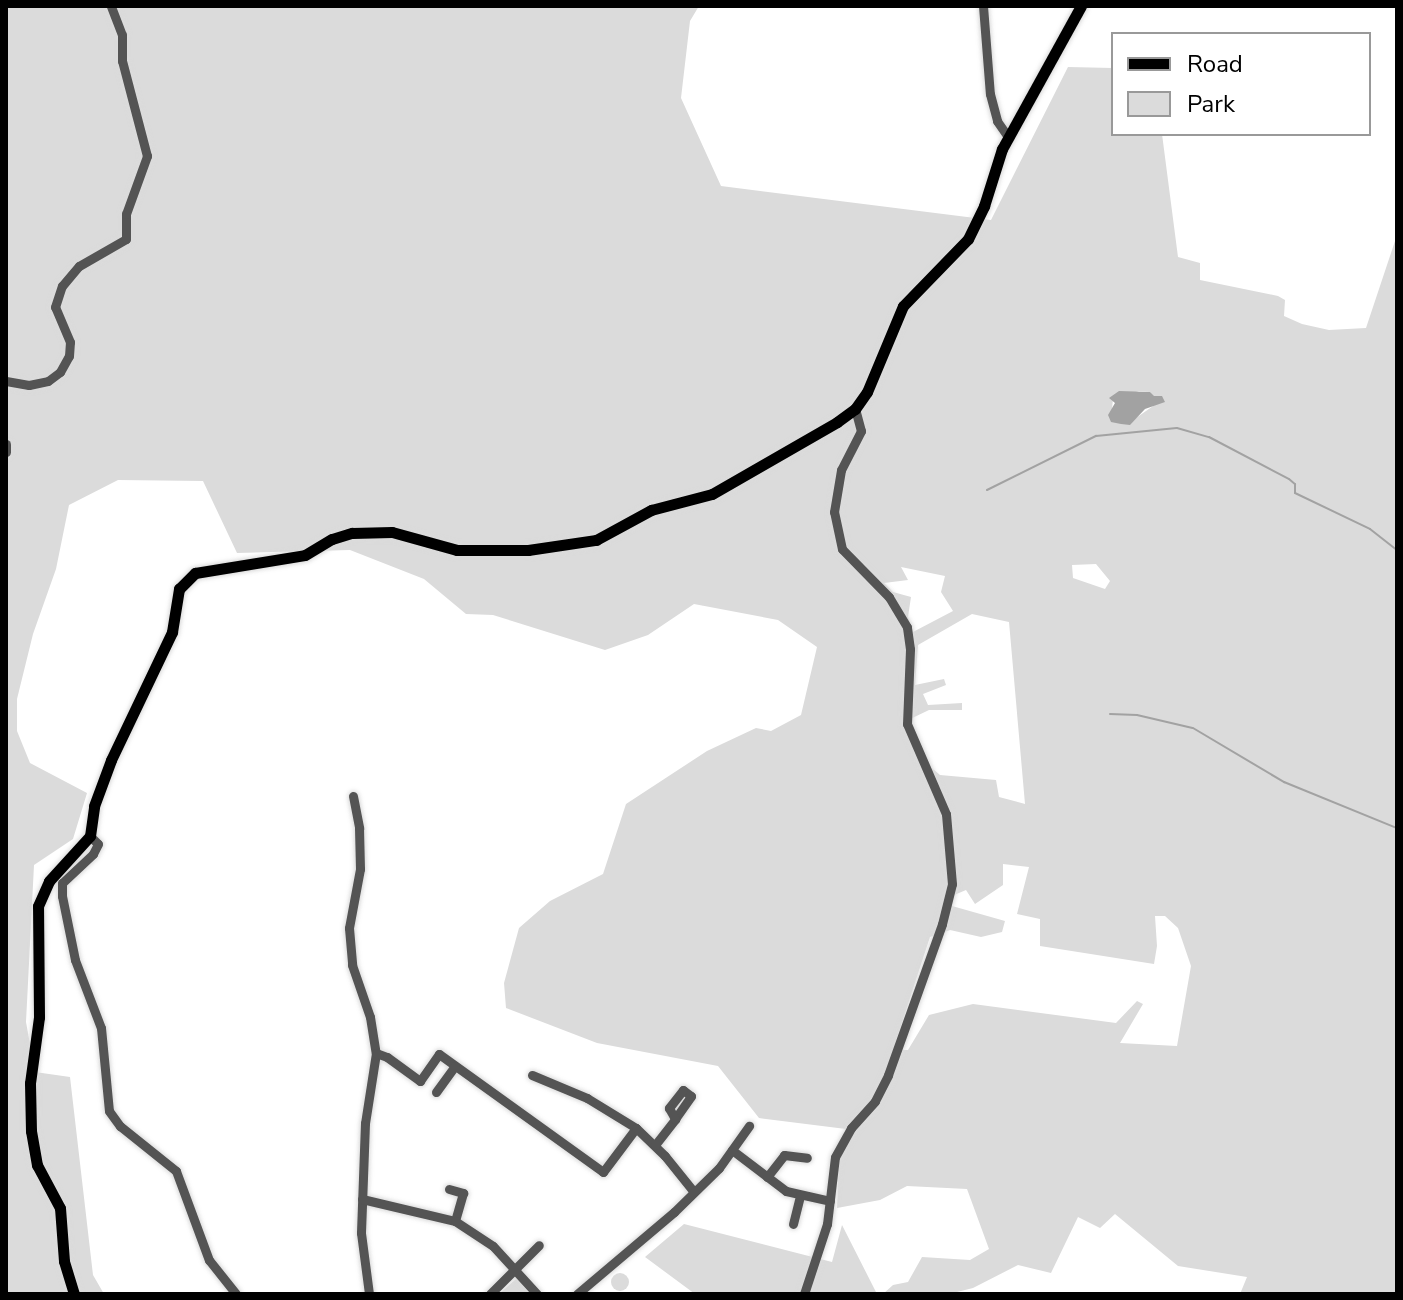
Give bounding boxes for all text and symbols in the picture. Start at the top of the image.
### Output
legend [1111,32,1371,136]
text: Road [1187,48,1243,80]
text: Park [1187,88,1235,120]

